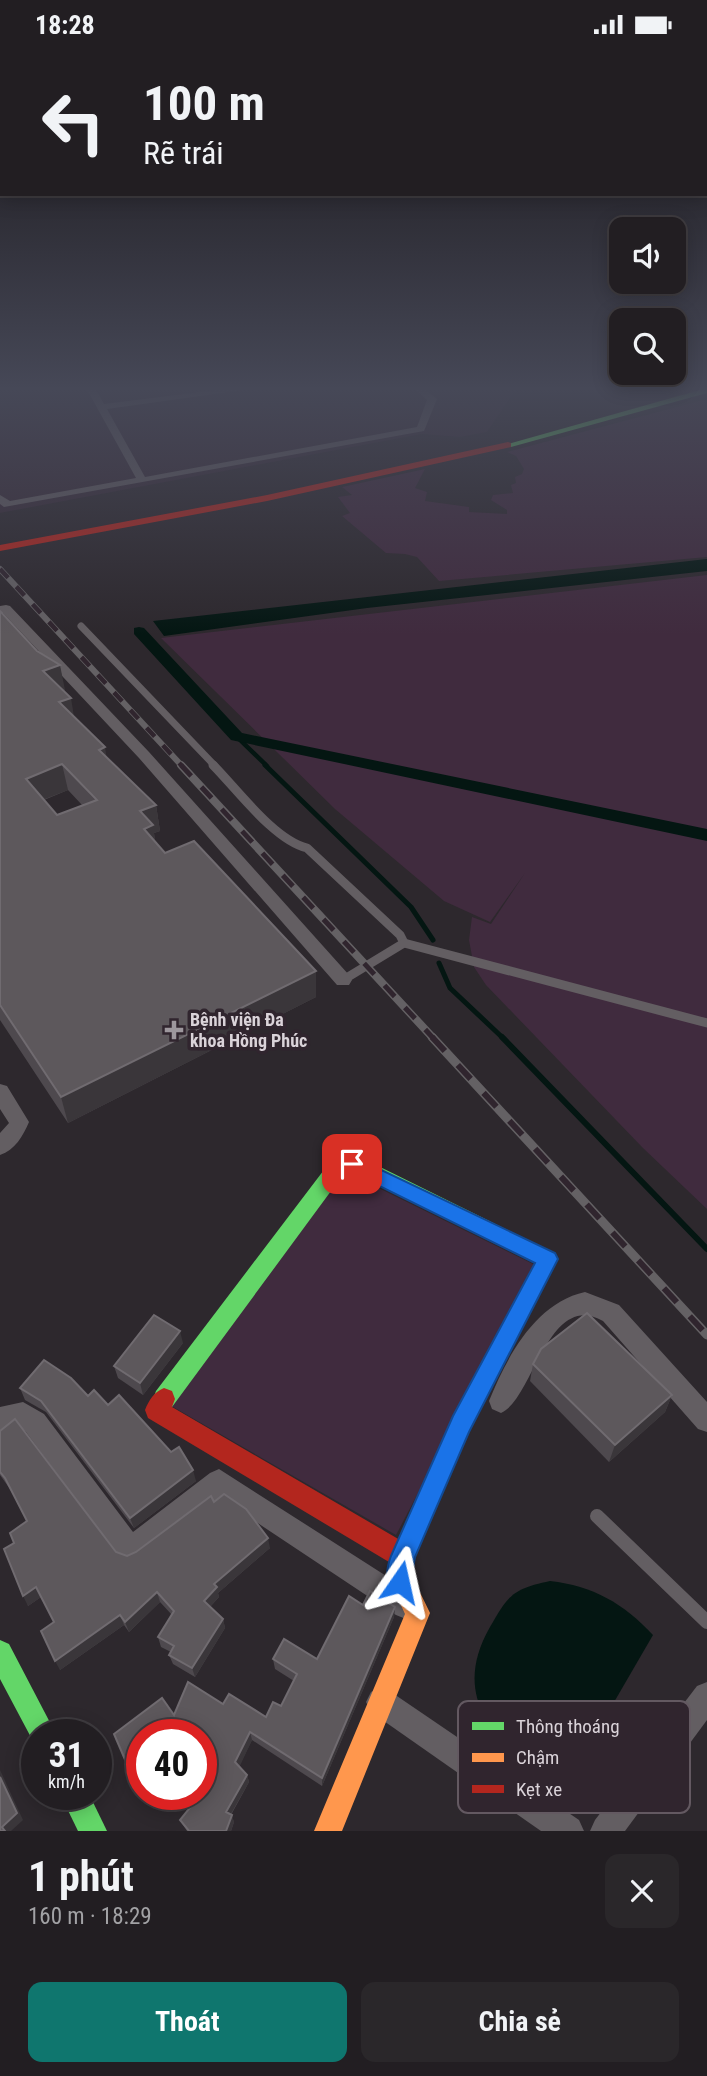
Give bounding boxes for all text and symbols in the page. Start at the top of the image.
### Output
text: 18:28 [35,10,95,40]
text: 100 m [143,75,265,132]
icon: left [28,77,119,168]
text: Rẽ trái [143,134,224,172]
map controls [609,217,686,385]
button: sound [609,217,686,294]
button: search [609,308,686,385]
place label: Bệnh viện Đa khoa Hồng Phúc [190,1009,307,1051]
marker: Bệnh viện Đa khoa Hồng Phúc [164,1020,184,1040]
pin [322,1134,382,1194]
icon: arrive [333,1145,371,1183]
position arrow [363,1545,437,1619]
legend [458,1701,690,1813]
text: Thông thoáng [516,1715,620,1738]
speed limit sign: 40 [126,1719,217,1810]
text: 31 [49,1735,84,1776]
text: Chậm [516,1746,559,1769]
text: km/h [48,1771,85,1792]
text: Kẹt xe [516,1778,562,1801]
text: 1 phút [28,1852,134,1901]
button: close [605,1854,679,1928]
text: 160 m · 18:29 [28,1903,152,1930]
button: Thoát [28,1982,347,2062]
button: Chia sẻ [361,1982,679,2062]

